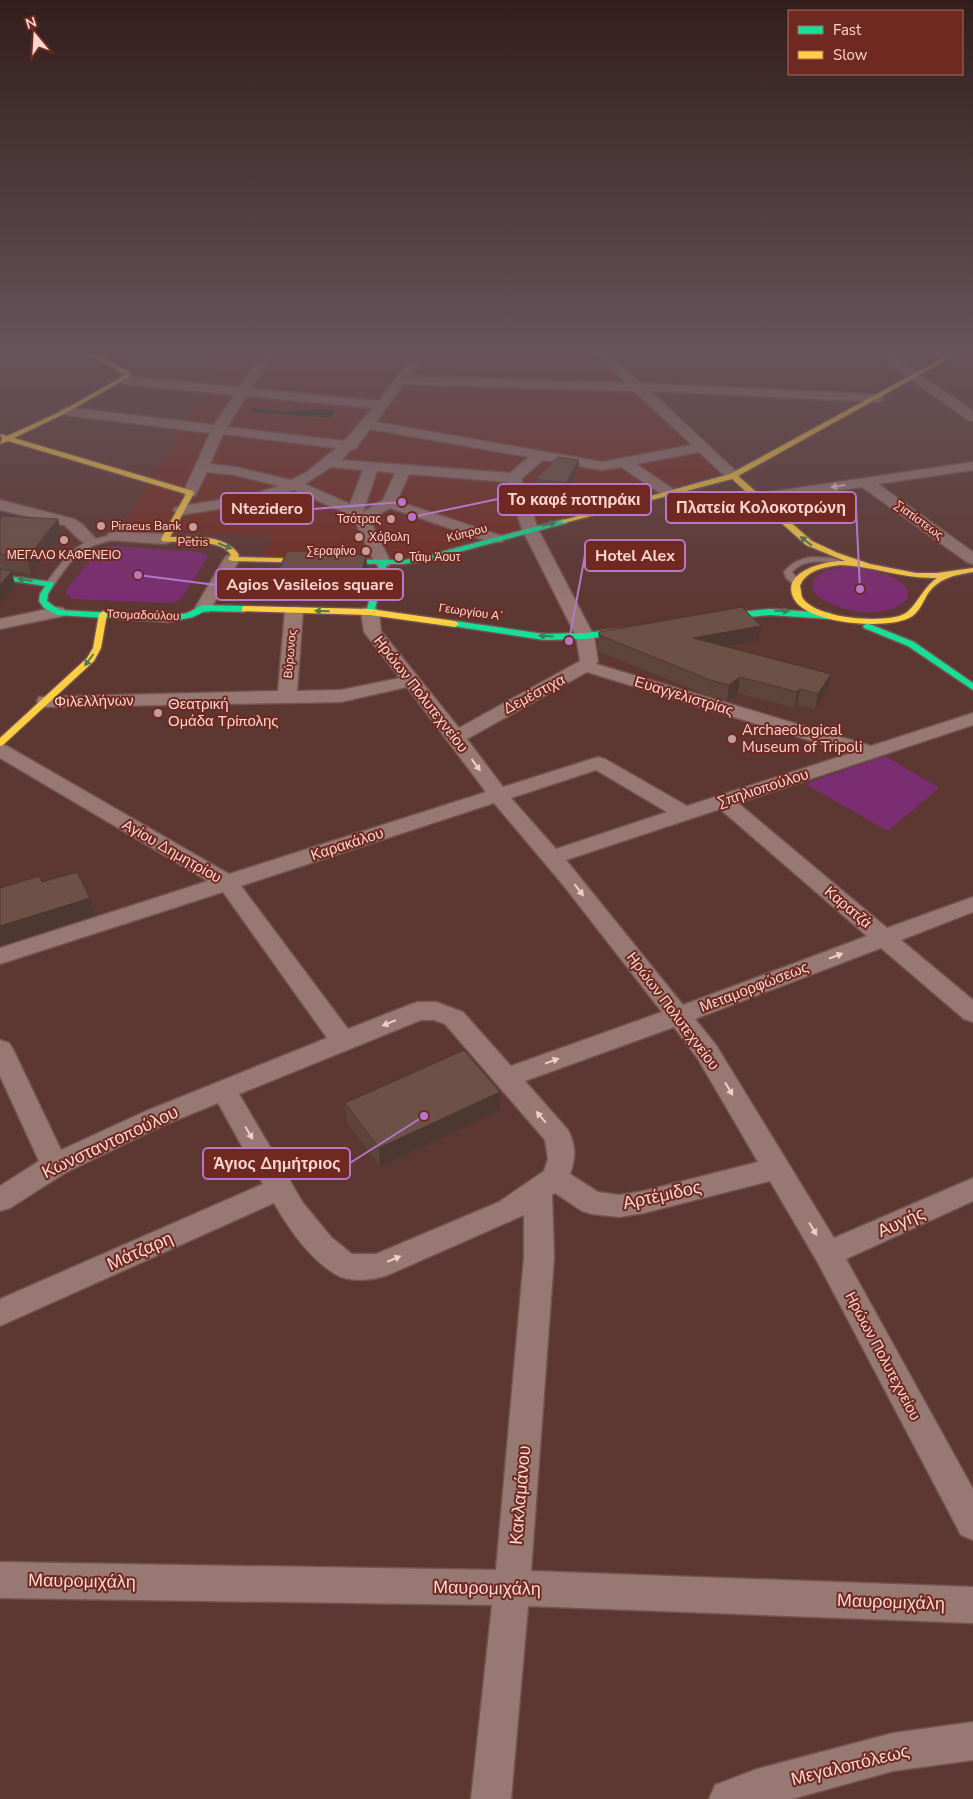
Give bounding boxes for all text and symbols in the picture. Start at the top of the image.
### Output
north arrow [10,10,60,60]
legend [788,10,963,75]
text: N [23,12,39,34]
text: Fast [833,20,862,40]
text: Slow [833,45,868,65]
one-way arrow [830,482,846,490]
callout: Το καφέ ποτηράκι [498,484,651,515]
text: Το καφέ ποτηράκι [507,489,641,511]
callout: Πλατεία Κολοκοτρώνη [666,492,856,523]
callout: Ntezidero [221,493,313,524]
text: Πλατεία Κολοκοτρώνη [676,497,846,519]
street label: Σιατίστεως [891,497,947,543]
text: Ntezidero [231,498,303,520]
place label: Τσότρας [337,511,381,527]
marker: Τσότρας [385,513,397,525]
place label: Piraeus Bank [111,518,182,534]
marker: Piraeus Bank [95,520,107,532]
street label: Κύπρου [445,520,489,546]
one-way arrow [542,520,557,528]
marker: Petris [187,521,199,533]
place label: Χόβολη [369,529,410,545]
marker: Χόβολη [353,531,365,543]
marker: ΜΕΓΑΛΟ ΚΑΦΕΝΕΙΟ [58,534,70,546]
place label: Petris [178,534,209,550]
one-way arrow [800,535,813,546]
callout: Hotel Alex [585,540,685,571]
one-way arrow [218,542,233,550]
place label: Σεραφίνο [307,543,356,559]
marker: Σεραφίνο [360,545,372,557]
text: Hotel Alex [595,545,675,567]
place label: ΜΕΓΑΛΟ ΚΑΦΕΝΕΙΟ [7,547,121,563]
place label: Τάιμ Άουτ [409,549,461,565]
marker: Τάιμ Άουτ [393,551,405,563]
callout: Agios Vasileios square [216,569,403,600]
text: Agios Vasileios square [226,574,394,596]
one-way arrow [16,576,32,584]
street label: Γεωργίου Α΄ [438,600,504,624]
street label: Τσομαδούλου [106,606,180,624]
one-way arrow [313,607,329,615]
one-way arrow [774,608,790,616]
street label: Βύρωνος [280,629,300,679]
street label: Ηρώων Πολυτεχνείου [369,632,473,756]
one-way arrow [538,632,554,640]
one-way arrow [84,653,95,666]
street label: Δεμέστιχα [500,669,569,719]
street label: Ευαγγελιστρίας [632,671,736,721]
street label: Φιλελλήνων [54,690,134,712]
place label: Θεατρική Ομάδα Τρίπολης [168,694,279,731]
marker: Θεατρική Ομάδα Τρίπολης [152,707,164,719]
place label: Archaeological Museum of Tripoli [742,720,862,757]
marker: Archaeological Museum of Tripoli [726,733,738,745]
one-way arrow [471,758,481,771]
street label: Σπηλιοπούλου [715,764,811,812]
street label: Αγίου Δημητρίου [119,815,225,887]
street label: Καρακάλου [308,823,386,865]
street label: Καρατζά [820,881,876,933]
one-way arrow [574,883,585,896]
street label: Ηρώων Πολυτεχνείου [622,948,724,1074]
one-way arrow [829,952,843,960]
street label: Μεταμορφώσεως [697,957,811,1017]
one-way arrow [382,1019,397,1027]
one-way arrow [545,1057,560,1064]
one-way arrow [725,1083,734,1096]
street label: Κωνσταντοπούλου [38,1100,182,1184]
one-way arrow [535,1112,547,1124]
one-way arrow [244,1127,253,1140]
callout: Άγιος Δημήτριος [203,1148,350,1179]
text: Άγιος Δημήτριος [213,1153,341,1175]
street label: Αρτέμιδος [620,1175,704,1215]
street label: Αυγής [873,1201,929,1243]
one-way arrow [808,1222,817,1235]
street label: Μάτζαρη [103,1226,177,1276]
one-way arrow [387,1255,401,1263]
street label: Ηρώων Πολυτεχνείου [841,1288,925,1424]
street label: Κακλαμάνου [504,1444,536,1546]
street label: Μαυρομιχάλη [28,1568,136,1594]
street label: Μαυρομιχάλη [433,1575,541,1601]
street label: Μαυρομιχάλη [837,1588,945,1616]
street label: Μεγαλοπόλεως [788,1739,912,1791]

